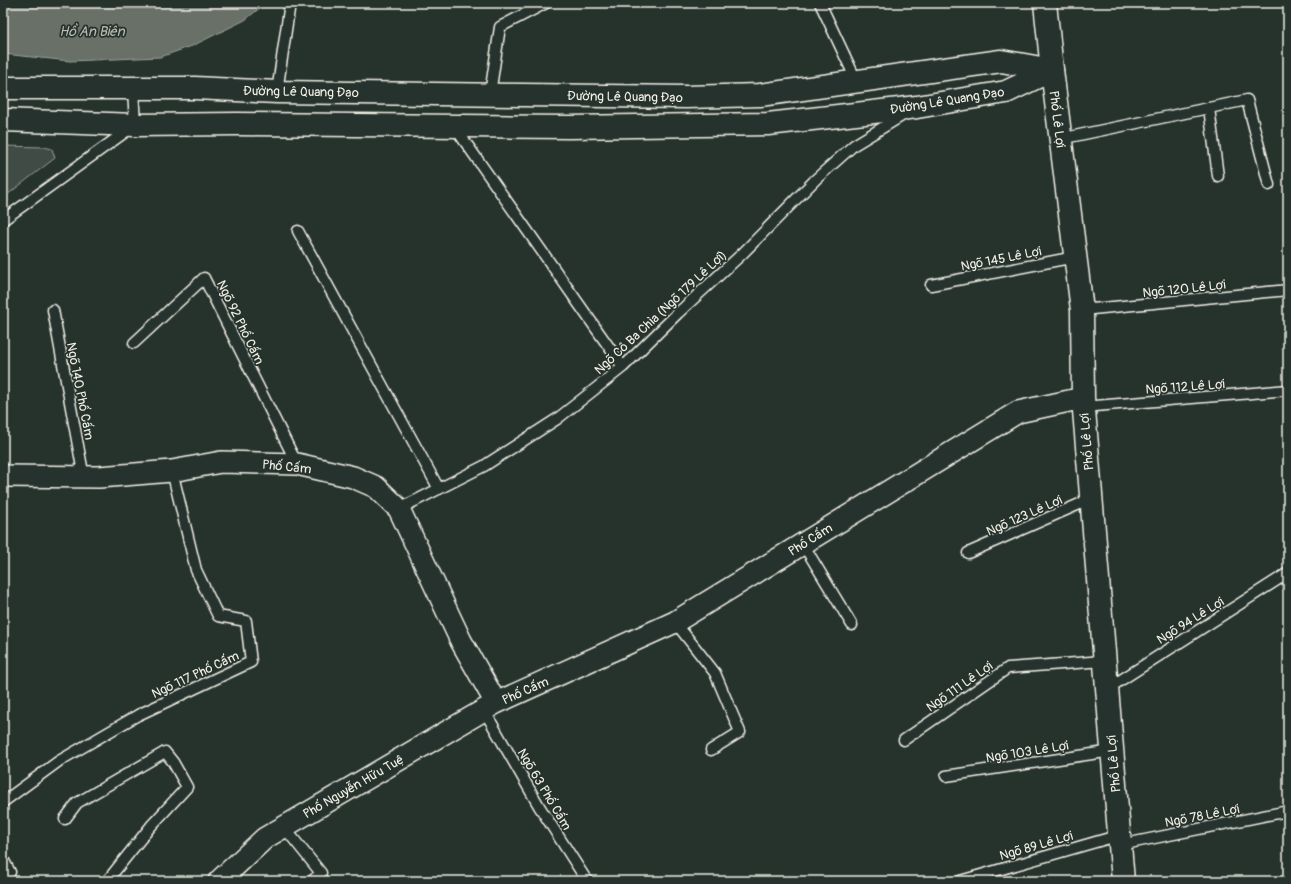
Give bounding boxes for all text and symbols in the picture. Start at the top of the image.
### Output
water label: Hồ An Biên [59,23,126,40]
street label: Đường Lê Quang Đạo [243,83,359,101]
street label: Đường Lê Quang Đạo [889,84,1006,118]
street label: Đường Lê Quang Đạo [567,88,683,106]
street label: Phố Lê Lợi [1046,90,1068,149]
street label: Ngõ 145 Lê Lợi [959,243,1043,275]
street label: Ngõ Cô Ba Chìa (Ngõ 179 Lê Lợi) [591,247,730,378]
street label: Ngõ 120 Lê Lợi [1142,277,1226,301]
street label: Ngõ 92 Phố Cấm [213,278,267,367]
street label: Ngõ 140 Phố Cấm [63,341,97,441]
street label: Ngõ 112 Lê Lợi [1145,376,1225,398]
street label: Phố Lê Lợi [1077,413,1097,471]
street label: Phố Cấm [261,456,312,478]
street label: Ngõ 123 Lê Lợi [984,492,1065,540]
street label: Phố Cấm [785,520,836,560]
street label: Ngõ 94 Lê Lợi [1154,594,1227,648]
street label: Ngõ 117 Phố Cấm [149,648,242,702]
street label: Ngõ 111 Lê Lợi [923,658,996,716]
street label: Phố Cấm [500,674,551,708]
street label: Phố Lê Lợi [1104,735,1124,793]
street label: Ngõ 103 Lê Lợi [985,738,1070,766]
street label: Ngõ 63 Phố Cấm [513,746,575,833]
street label: Phố Nguyễn Hữu Tuệ [300,752,407,822]
street label: Ngõ 78 Lê Lợi [1164,801,1241,831]
street label: Ngõ 89 Lê Lợi [998,828,1075,864]

